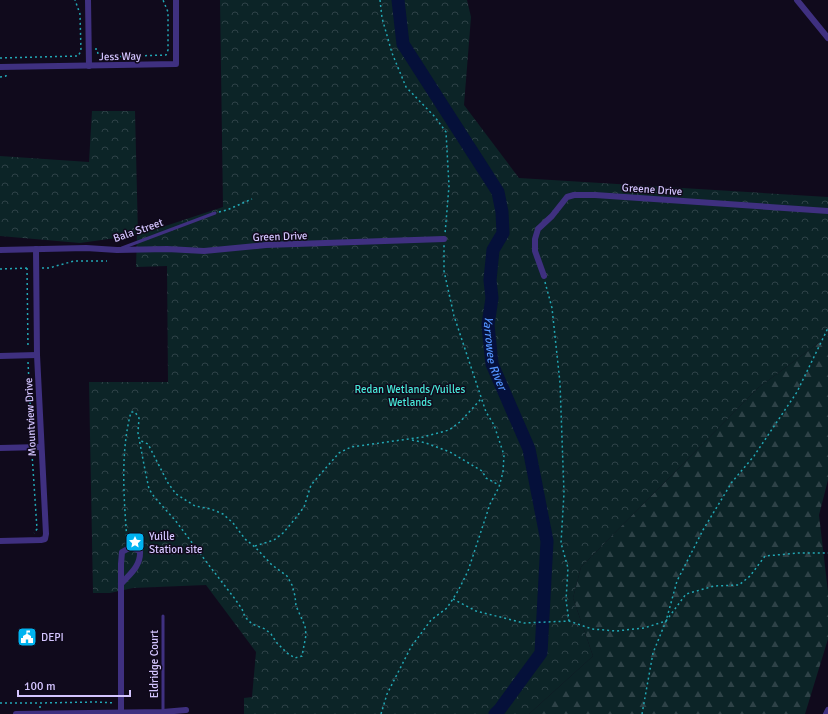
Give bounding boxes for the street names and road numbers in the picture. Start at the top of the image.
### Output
street label: Jess Way [99,50,142,63]
street label: Greene Drive [621,181,683,198]
street label: Bala Street [111,216,165,245]
street label: Green Drive [252,229,308,244]
street label: Mountview Drive [22,377,39,457]
street label: Eldridge Court [148,630,161,698]

